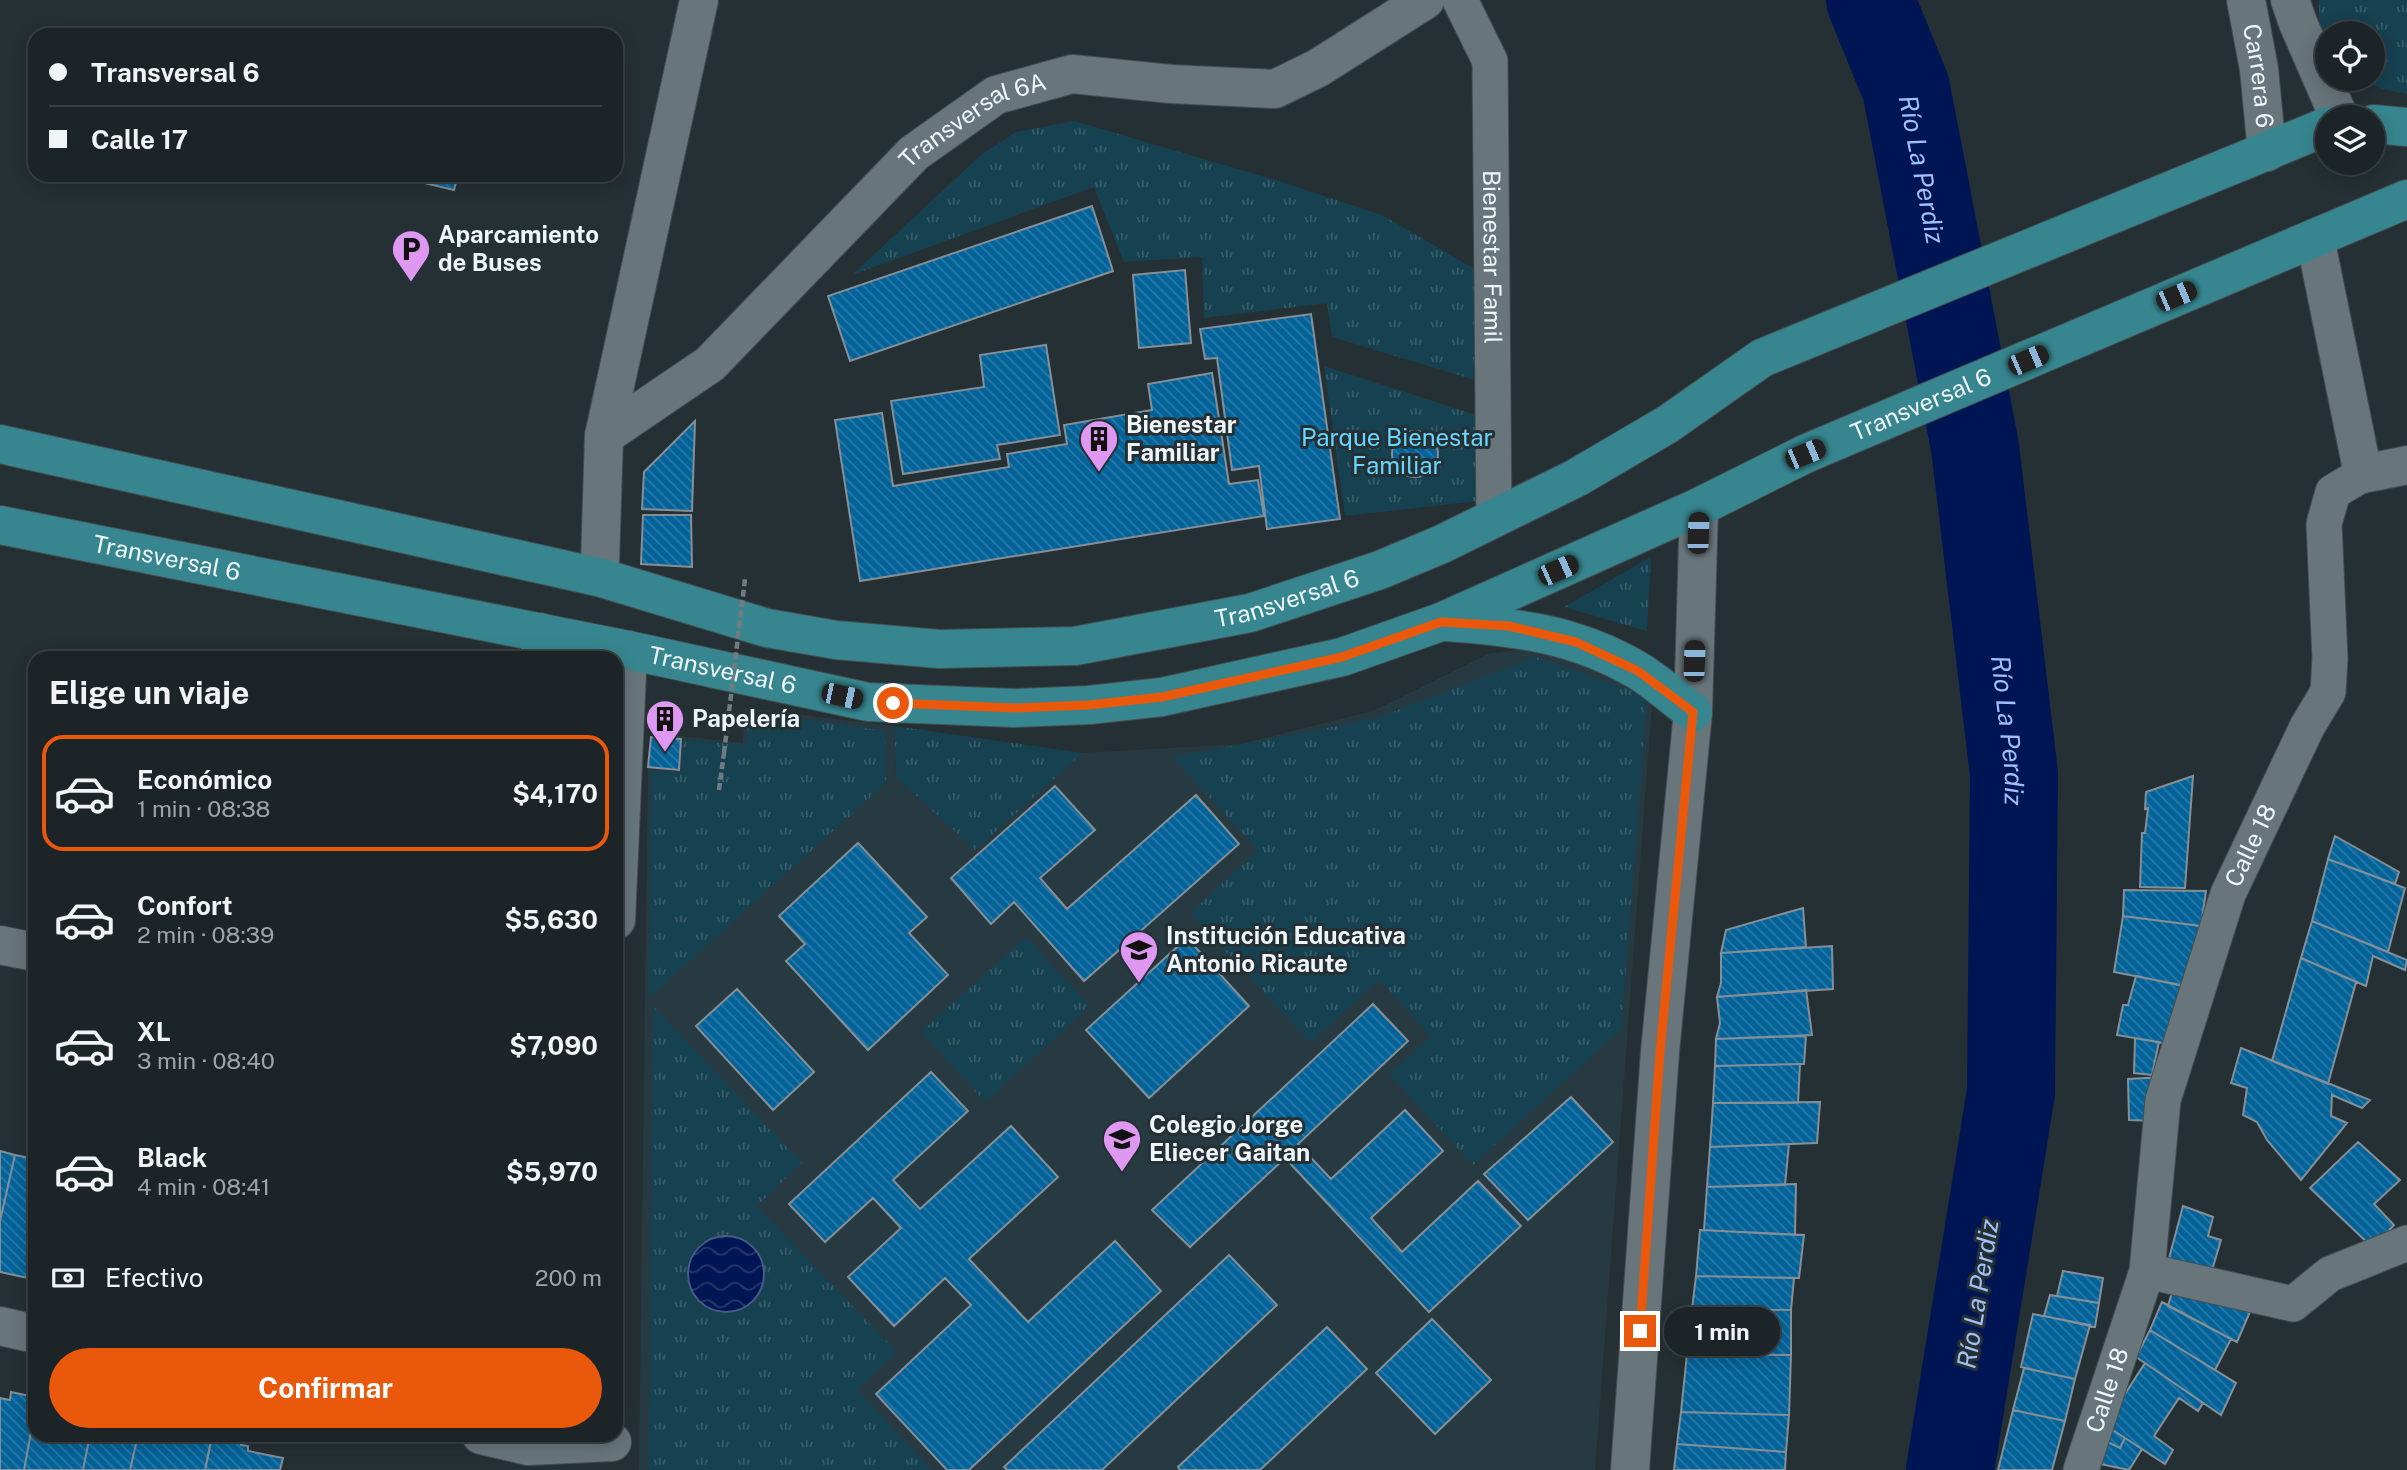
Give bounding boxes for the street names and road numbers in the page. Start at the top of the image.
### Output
street label: Carrera 6 [2238,21,2280,129]
street label: Transversal 6A [893,67,1049,173]
street label: Bienestar Famil [1478,170,1507,344]
street label: Transversal 6 [1846,362,1995,446]
street label: Transversal 6 [91,529,243,586]
street label: Transversal 6 [1212,563,1363,632]
street label: Transversal 6 [646,640,799,699]
street label: Calle 18 [2219,799,2281,891]
street label: Calle 18 [2079,1344,2134,1436]

